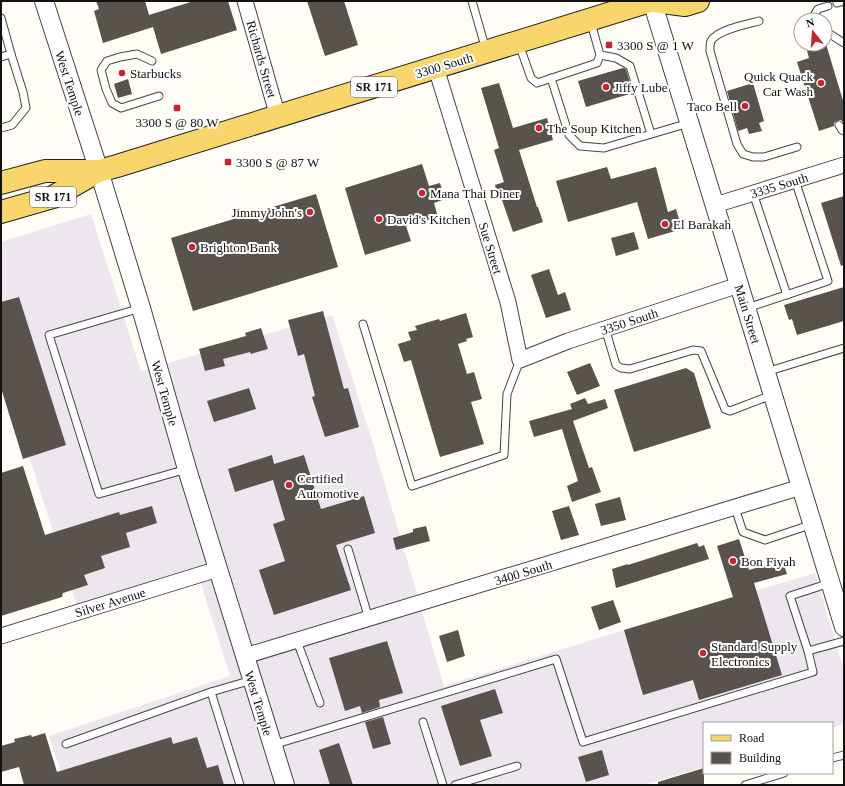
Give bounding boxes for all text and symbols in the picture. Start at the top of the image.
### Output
north arrow [793,12,833,52]
text: N [805,16,816,29]
street label: Richards Street [243,19,280,100]
place label: 3300 S @ 1 W [617,38,694,53]
marker: 3300 S @ 1 W [604,40,614,50]
street label: West Temple [52,49,87,118]
street label: 3300 South [413,49,475,81]
place label: Starbucks [130,66,181,81]
marker: Starbucks [117,68,127,78]
place label: Quick Quack Car Wash [744,69,813,99]
road number: SR 171 [351,77,397,97]
marker: Quick Quack Car Wash [816,78,826,88]
place label: Jiffy Lube [614,80,668,95]
marker: Jiffy Lube [601,82,611,92]
place label: Taco Bell [687,99,737,114]
marker: Taco Bell [740,101,750,111]
marker: 3300 S @ 80 W [172,103,182,113]
place label: 3300 S @ 80 W [135,115,219,130]
place label: The Soup Kitchen [547,121,642,136]
marker: The Soup Kitchen [534,123,544,133]
place label: 3300 S @ 87 W [236,155,320,170]
marker: 3300 S @ 87 W [223,157,233,167]
street label: 3335 South [748,169,810,201]
place label: Mana Thai Diner [430,186,520,201]
road number: SR 171 [30,187,76,207]
marker: Mana Thai Diner [417,188,427,198]
place label: Jimmy John's [231,205,302,220]
marker: Jimmy John's [305,207,315,217]
place label: David's Kitchen [387,212,471,227]
marker: David's Kitchen [374,214,384,224]
place label: El Barakah [673,217,732,232]
marker: El Barakah [660,219,670,229]
street label: Sue Street [476,221,506,276]
place label: Brighton Bank [200,240,277,255]
marker: Brighton Bank [187,242,197,252]
street label: Main Street [731,283,764,346]
street label: 3350 South [598,305,660,338]
street label: West Temple [148,359,181,428]
place label: Certified Automotive [297,471,359,501]
marker: Certified Automotive [284,480,294,490]
place label: Bon Fiyah [741,554,796,569]
street label: 3400 South [492,556,554,588]
marker: Bon Fiyah [728,556,738,566]
street label: Silver Avenue [73,585,147,620]
place label: Standard Supply Electronics [711,639,798,669]
marker: Standard Supply Electronics [698,648,708,658]
street label: West Temple [241,669,276,738]
legend [703,722,833,774]
text: Road [739,731,764,745]
text: Building [739,751,781,765]

